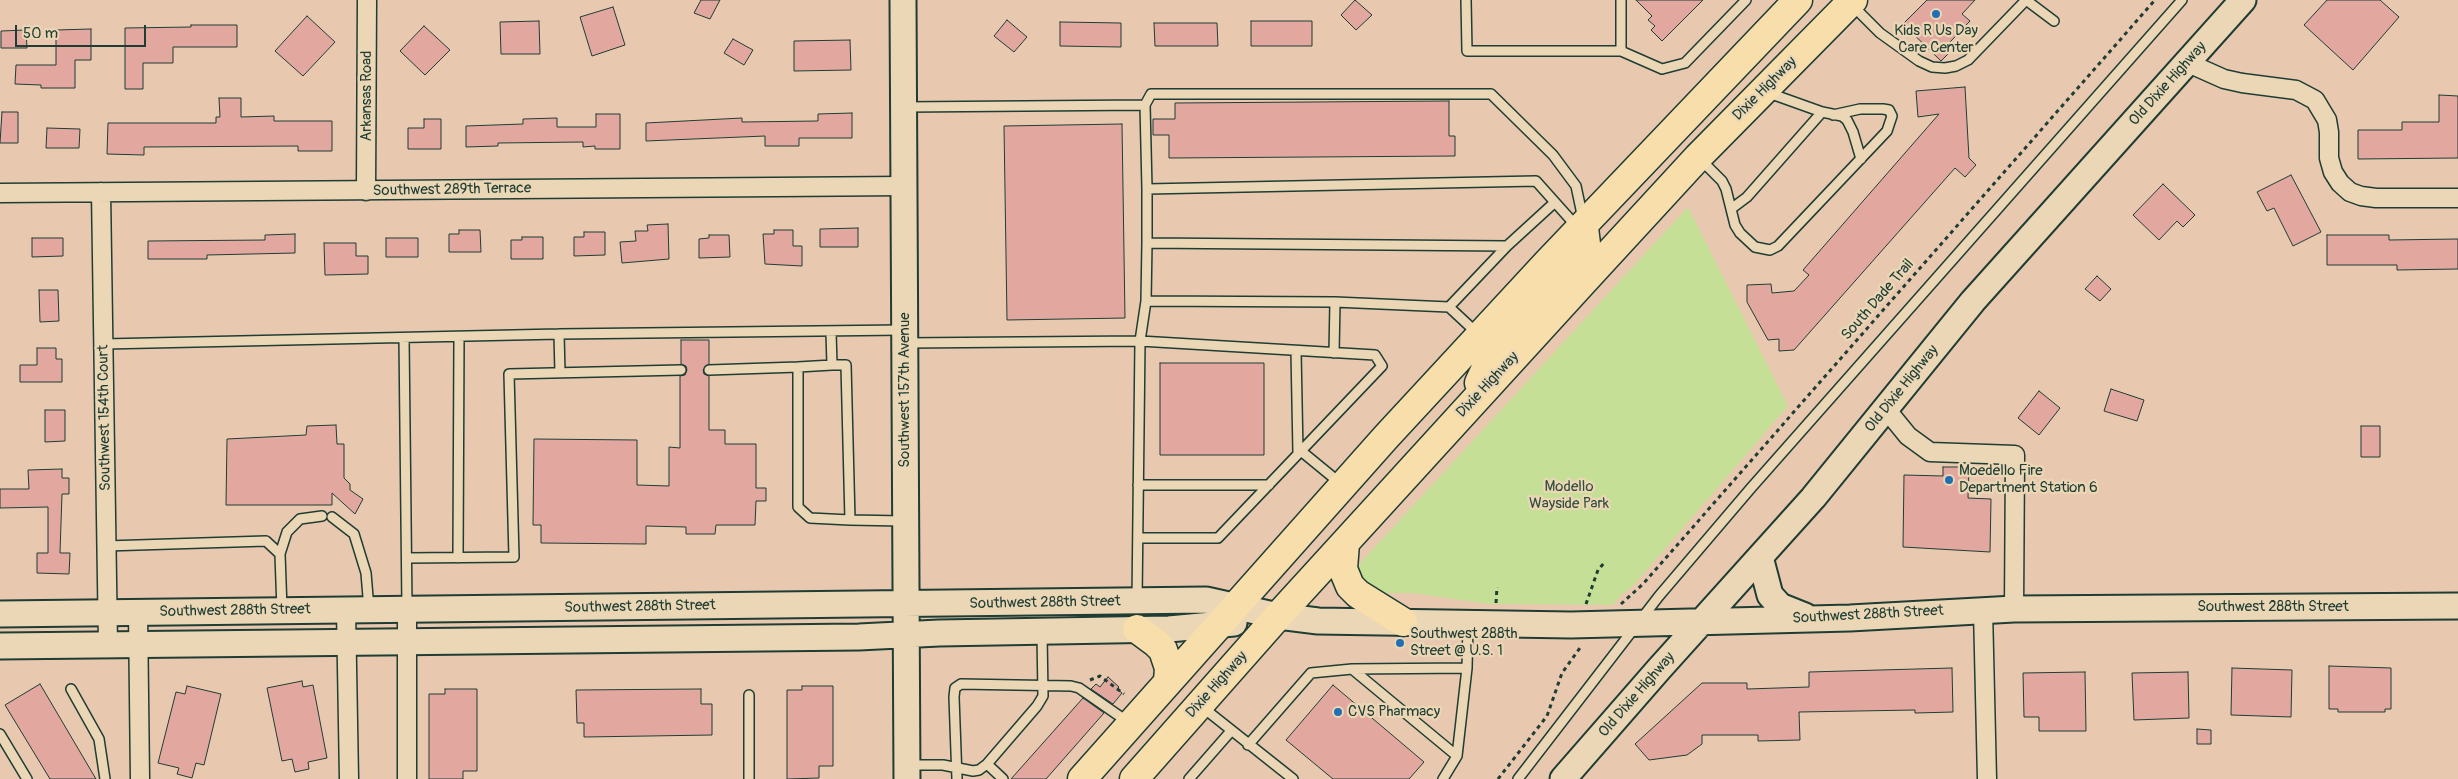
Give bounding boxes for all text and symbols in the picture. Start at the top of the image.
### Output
marker: Kids R Us Day Care Center [1930,8,1942,20]
scale bar [18,15,149,47]
place label: Kids R Us Day Care Center [1894,22,1978,57]
text: 50 m [23,24,58,43]
street label: Old Dixie Highway [2126,38,2210,130]
street label: Arkansas Road [358,51,376,141]
street label: Dixie Highway [1729,53,1801,125]
street label: Southwest 289th Terrace [373,180,531,200]
street label: South Dade Trail [1838,256,1918,344]
street label: Southwest 157th Avenue [896,312,914,468]
street label: Old Dixie Highway [1861,342,1943,436]
street label: Southwest 154th Court [95,345,115,491]
street label: Dixie Highway [1453,348,1523,422]
place label: Moedello Fire Department Station 6 [1959,462,2098,497]
marker: Moedello Fire Department Station 6 [1943,474,1955,486]
park label: Modello Wayside Park [1529,478,1609,513]
street label: Southwest 288th Street [969,593,1121,613]
street label: Southwest 288th Street [564,597,716,617]
street label: Southwest 288th Street [2197,598,2349,616]
street label: Southwest 288th Street [159,601,311,621]
street label: Southwest 288th Street [1792,602,1944,628]
place label: Southwest 288th Street @ U.S. 1 [1410,625,1518,660]
marker: Southwest 288th Street @ U.S. 1 [1394,637,1406,649]
street label: Dixie Highway [1182,648,1252,722]
street label: Old Dixie Highway [1595,649,1679,741]
place label: CVS Pharmacy [1348,703,1440,721]
marker: CVS Pharmacy [1332,706,1344,718]

